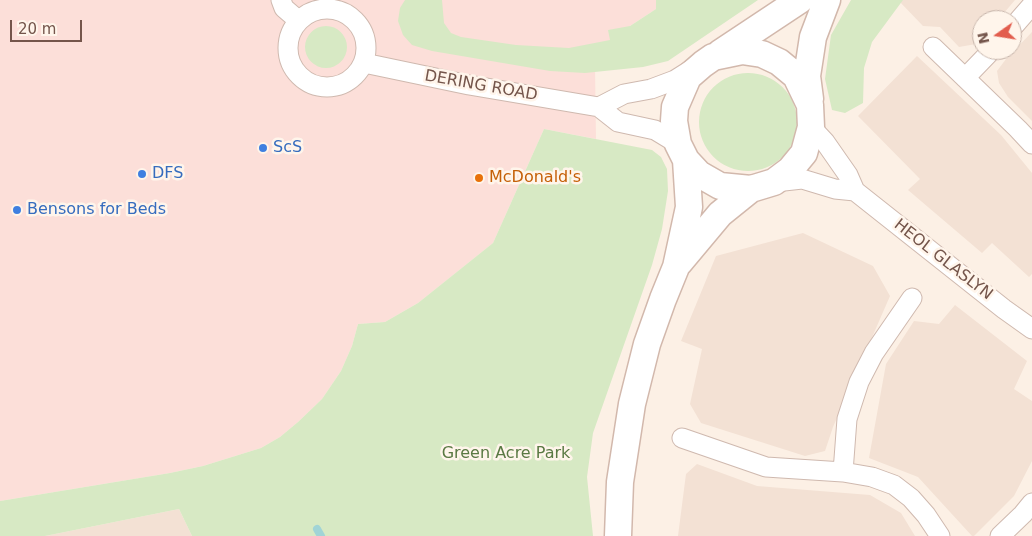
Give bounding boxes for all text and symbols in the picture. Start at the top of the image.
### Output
scale bar [12,10,85,42]
north arrow [972,10,1022,60]
text: 20 m [18,20,56,38]
text: N [974,31,992,46]
street label: DERING ROAD [423,67,539,105]
place label: ScS [273,138,302,158]
marker: ScS [257,142,269,154]
place label: DFS [152,164,183,184]
marker: DFS [136,168,148,180]
place label: McDonald's [489,168,581,188]
marker: McDonald's [473,172,485,184]
place label: Bensons for Beds [27,200,166,220]
marker: Bensons for Beds [11,204,23,216]
street label: HEOL GLASLYN [890,215,996,305]
park label: Green Acre Park [442,444,570,464]

